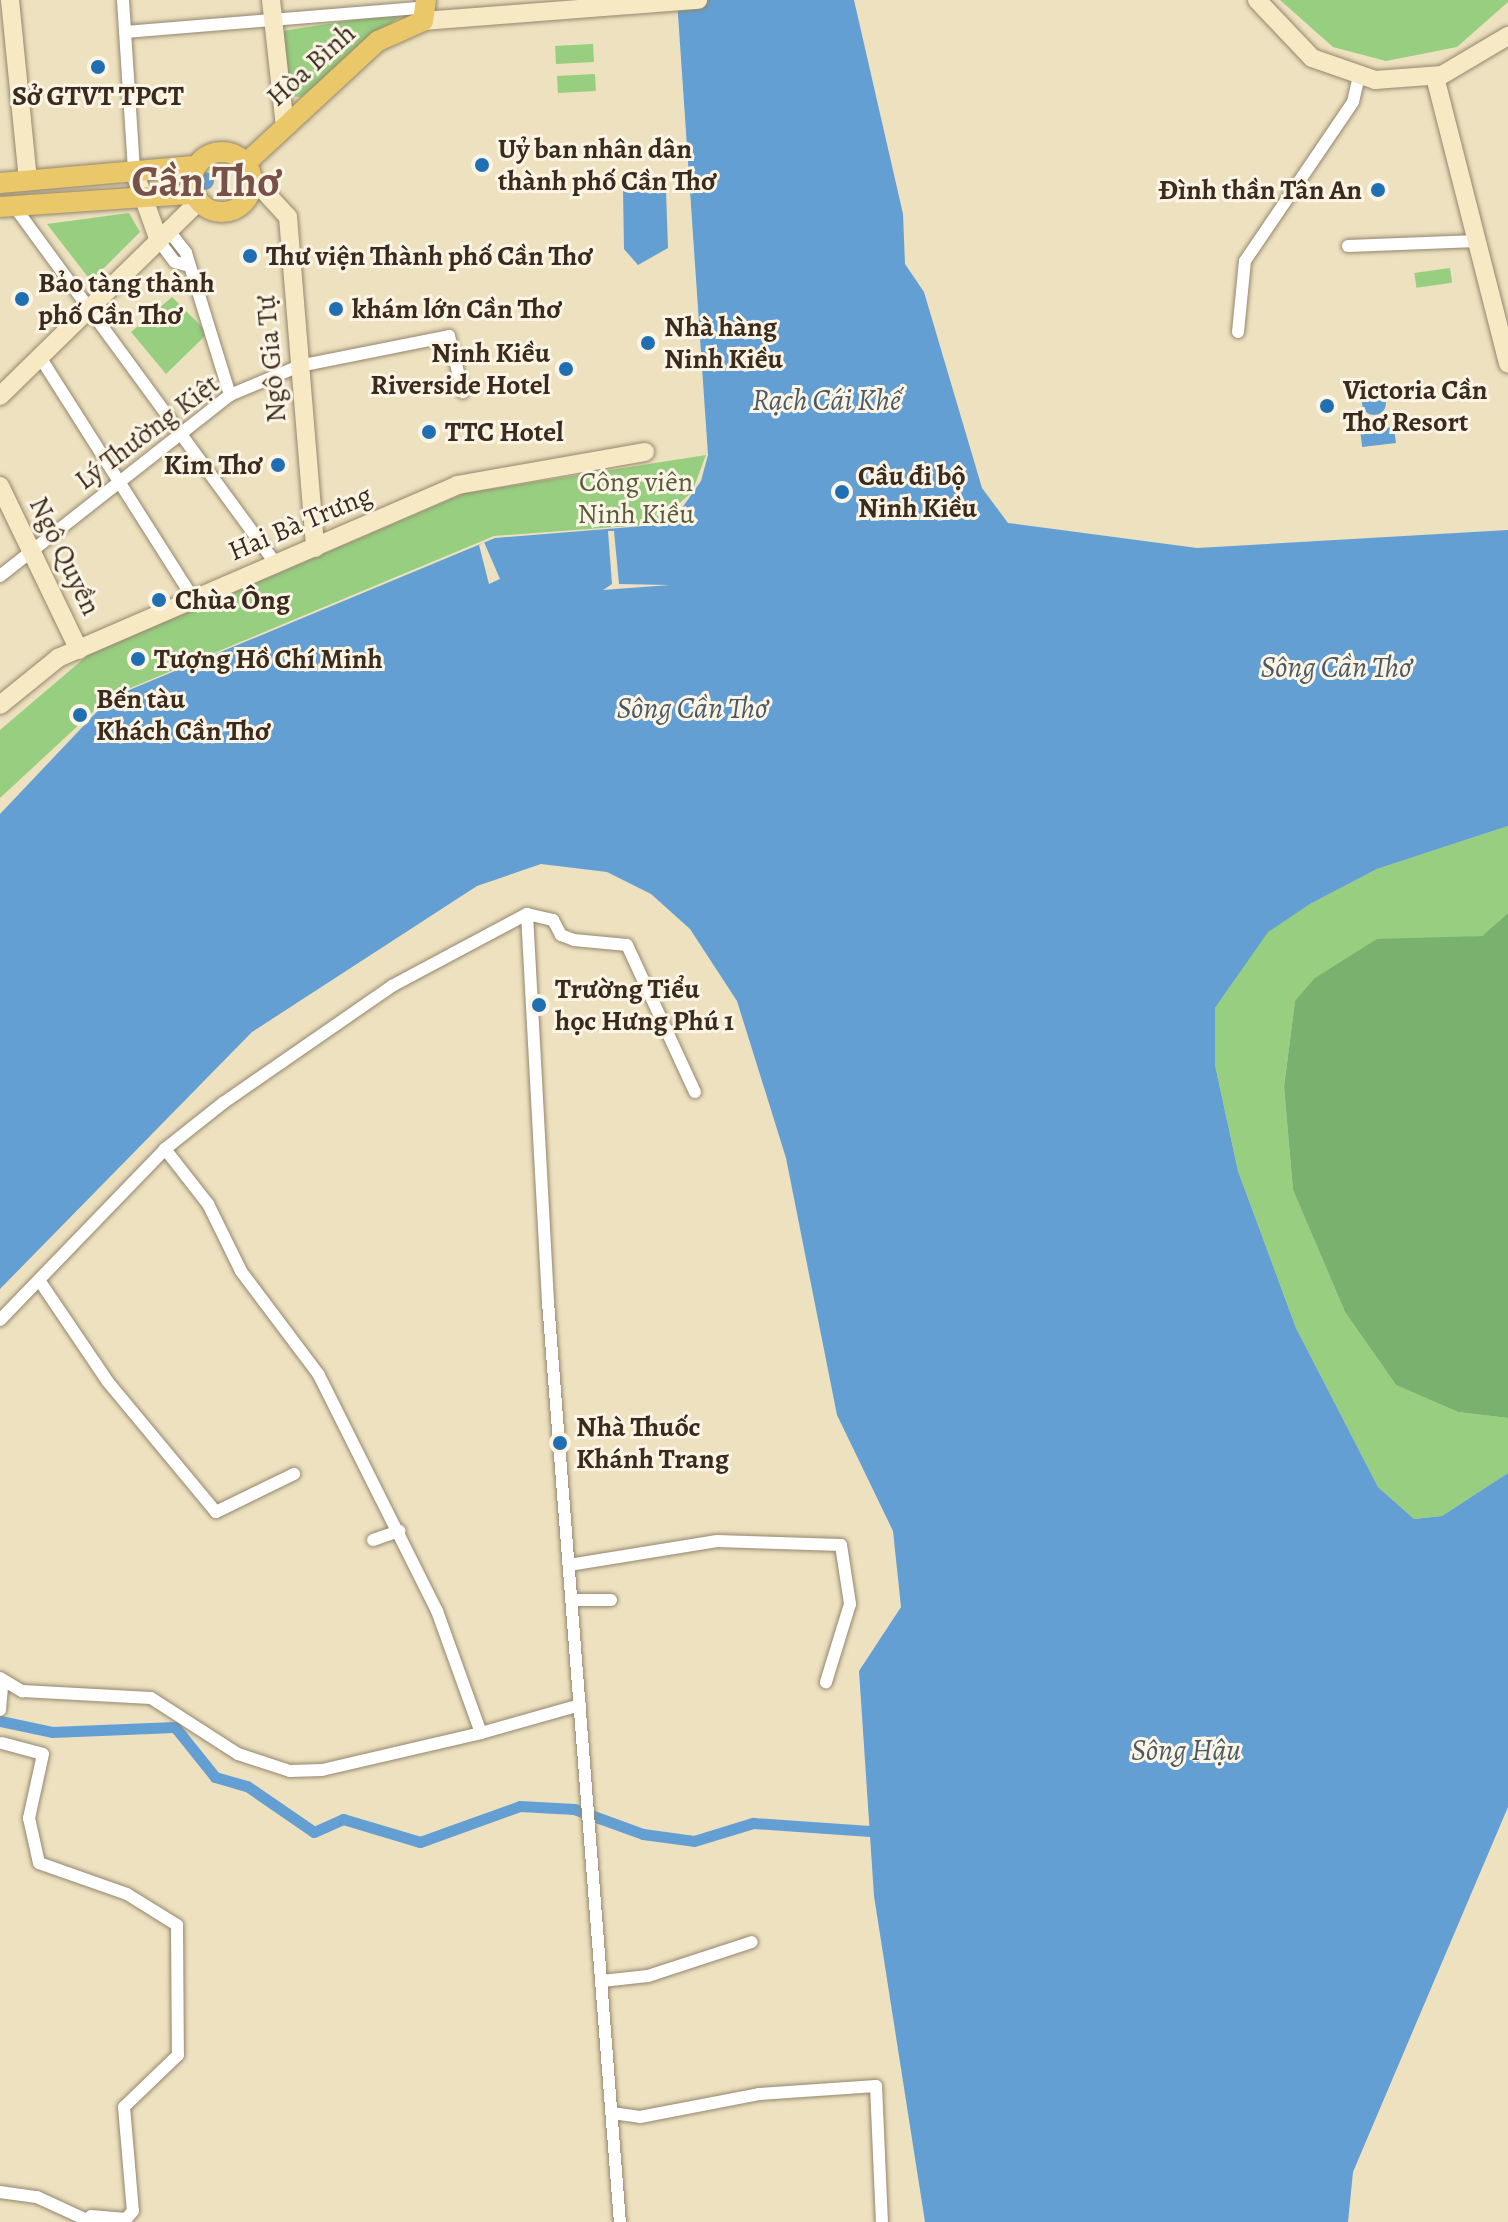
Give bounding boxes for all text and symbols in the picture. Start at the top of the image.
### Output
street label: Hòa Bình [260,16,362,114]
marker: Sở GTVT TPCT [89,58,107,76]
place label: Sở GTVT TPCT [12,79,184,113]
place label: Uỷ ban nhân dân thành phố Cần Thơ [498,132,716,198]
district label: Cần Thơ [131,155,281,207]
marker: Uỷ ban nhân dân thành phố Cần Thơ [473,156,491,174]
place label: Đình thần Tân An [1158,173,1362,207]
marker: Đình thần Tân An [1369,181,1387,199]
place label: Thư viện Thành phố Cần Thơ [266,239,592,273]
marker: Thư viện Thành phố Cần Thơ [241,247,259,265]
place label: Bảo tàng thành phố Cần Thơ [38,266,215,332]
marker: Bảo tàng thành phố Cần Thơ [13,290,31,308]
place label: khám lớn Cần Thơ [352,292,561,326]
street label: Ngô Gia Tự [249,294,293,424]
marker: khám lớn Cần Thơ [327,300,345,318]
place label: Nhà hàng Ninh Kiều [664,310,783,376]
marker: Nhà hàng Ninh Kiều [639,334,657,352]
place label: Ninh Kiều Riverside Hotel [370,336,550,402]
marker: Ninh Kiều Riverside Hotel [557,360,575,378]
street label: Lý Thường Kiệt [68,367,226,497]
place label: Victoria Cần Thơ Resort [1343,373,1488,439]
water label: Rạch Cái Khế [752,382,900,418]
marker: Victoria Cần Thơ Resort [1318,397,1336,415]
place label: TTC Hotel [445,415,563,449]
marker: TTC Hotel [420,423,438,441]
place label: Kim Thơ [164,448,262,482]
marker: Kim Thơ [269,456,287,474]
place label: Cầu đi bộ Ninh Kiều [858,459,977,525]
park label: Công viên Ninh Kiều [578,465,694,531]
street label: Hai Bà Trưng [223,478,377,568]
marker: Cầu đi bộ Ninh Kiều [833,483,851,501]
street label: Ngô Quyền [22,491,108,621]
place label: Chùa Ông [175,583,290,617]
marker: Chùa Ông [150,591,168,609]
place label: Tượng Hồ Chí Minh [154,642,383,676]
water label: Sông Cần Thơ [1260,649,1412,685]
marker: Tượng Hồ Chí Minh [129,650,147,668]
place label: Bến tàu Khách Cần Thơ [96,682,270,748]
water label: Sông Cần Thơ [616,690,768,726]
marker: Bến tàu Khách Cần Thơ [71,706,89,724]
place label: Trường Tiểu học Hưng Phú 1 [555,972,734,1038]
marker: Trường Tiểu học Hưng Phú 1 [530,996,548,1014]
place label: Nhà Thuốc Khánh Trang [576,1410,729,1476]
marker: Nhà Thuốc Khánh Trang [551,1434,569,1452]
water label: Sông Hậu [1131,1732,1241,1768]

